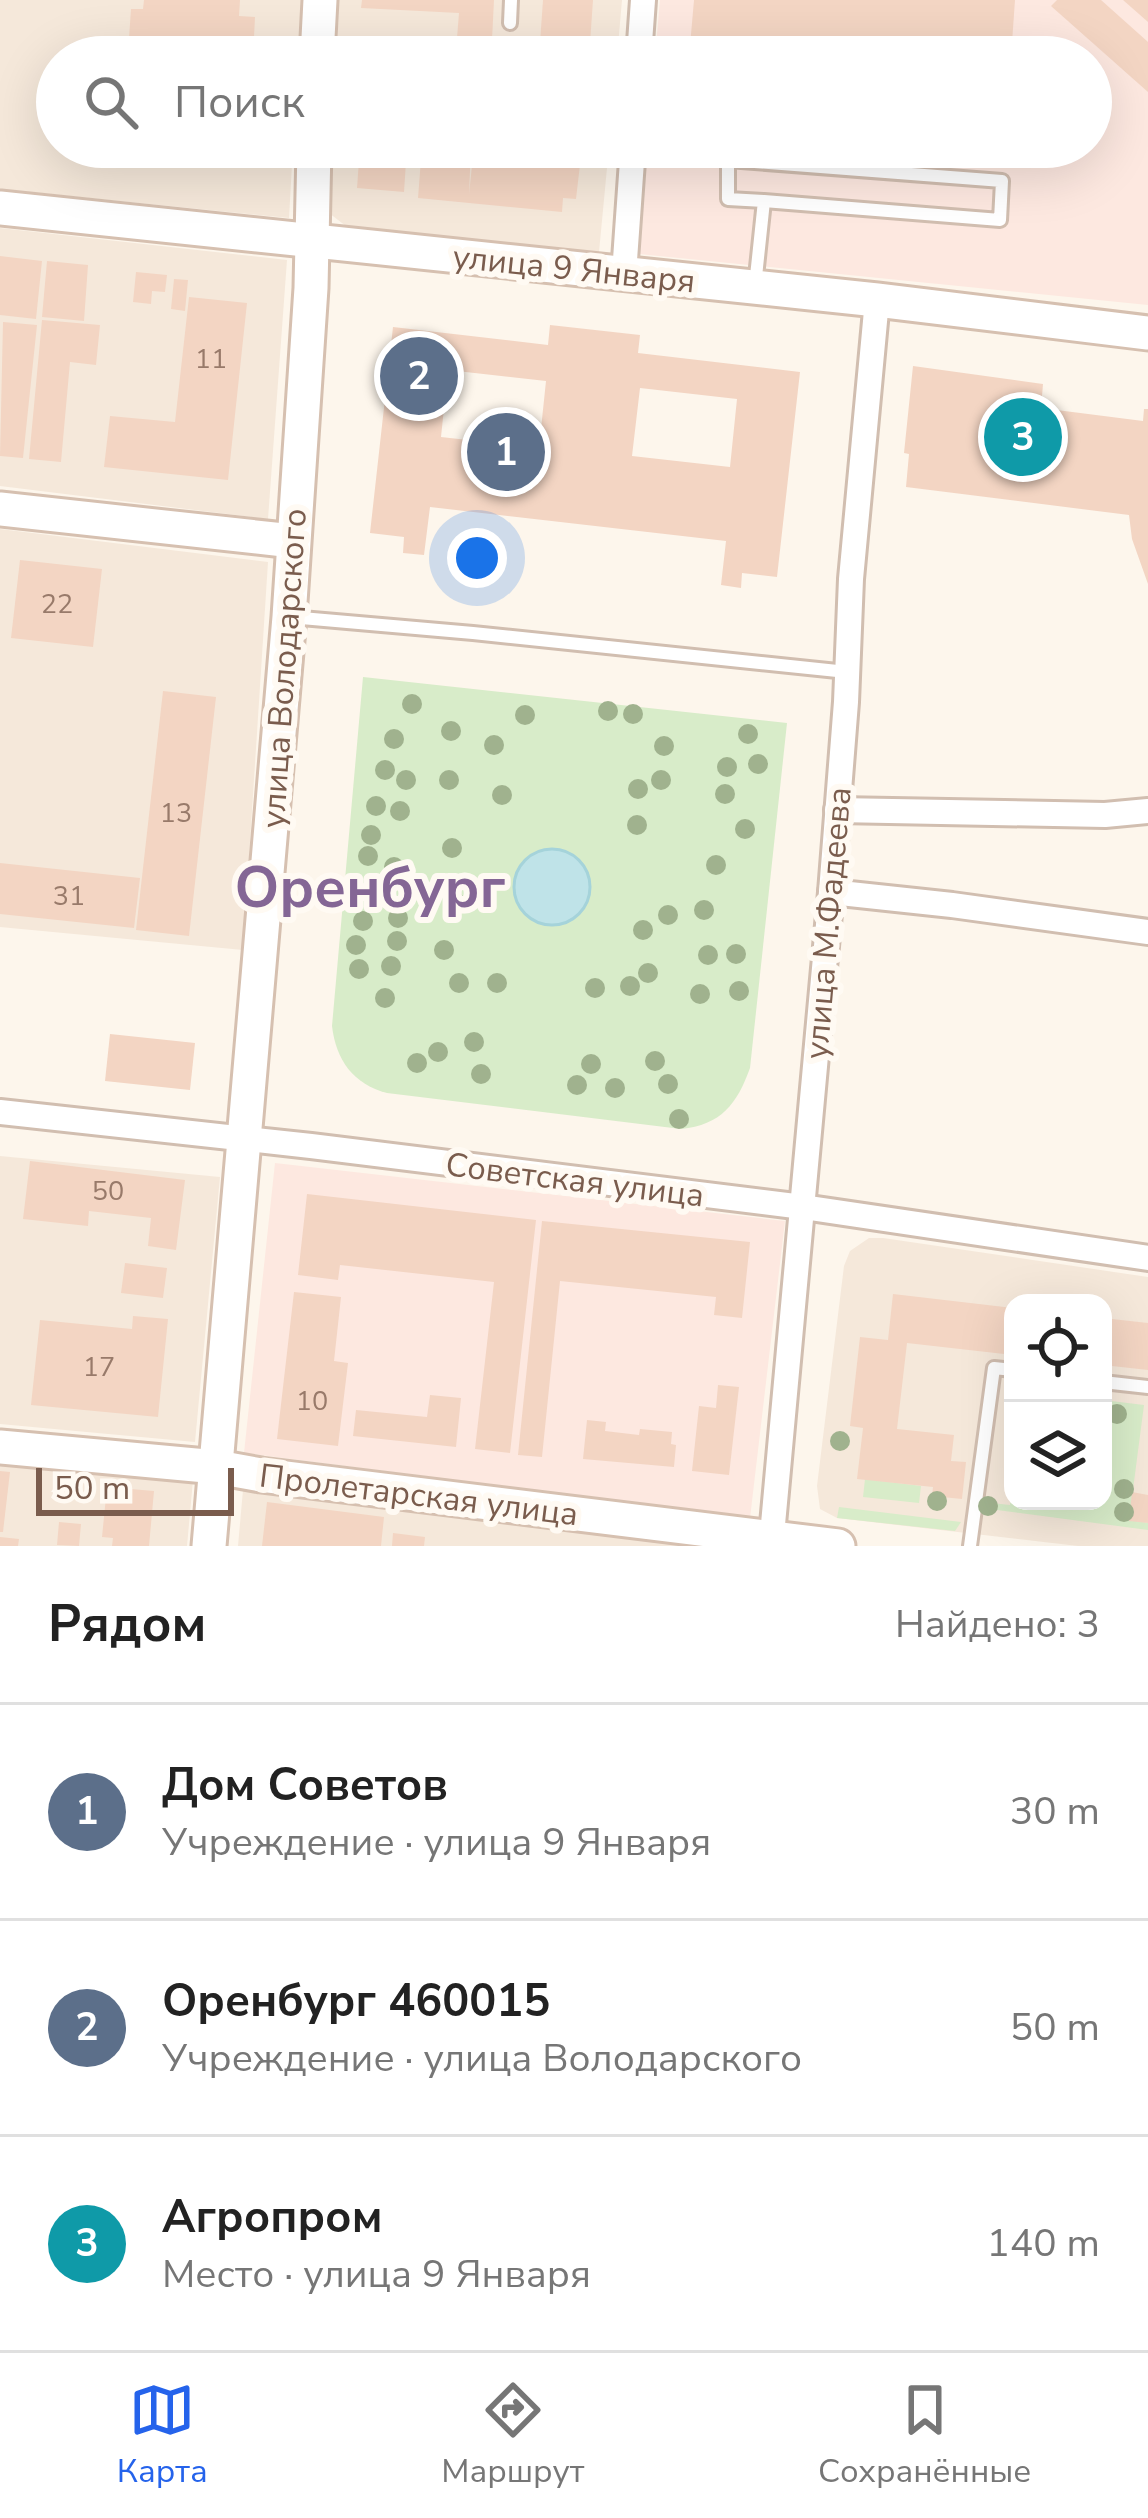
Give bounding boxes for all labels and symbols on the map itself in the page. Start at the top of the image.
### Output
street label: улица 9 Января [450,234,697,305]
pin: 2 [380,331,458,421]
house number: 11 [195,341,227,378]
pin: 3 [984,392,1062,482]
pin: 1 [467,407,545,497]
street label: улица Володарского [251,507,318,829]
your location [447,528,507,588]
house number: 22 [41,586,73,623]
street label: улица М.Фадеева [794,785,863,1061]
house number: 13 [160,795,192,832]
district label: Оренбург [234,849,506,927]
house number: 31 [53,878,85,915]
street label: Советская улица [443,1142,707,1219]
house number: 50 [92,1173,124,1210]
house number: 17 [83,1349,115,1386]
house number: 10 [296,1383,328,1420]
street label: Пролетарская улица [257,1454,581,1537]
scale bar [36,1462,234,1515]

